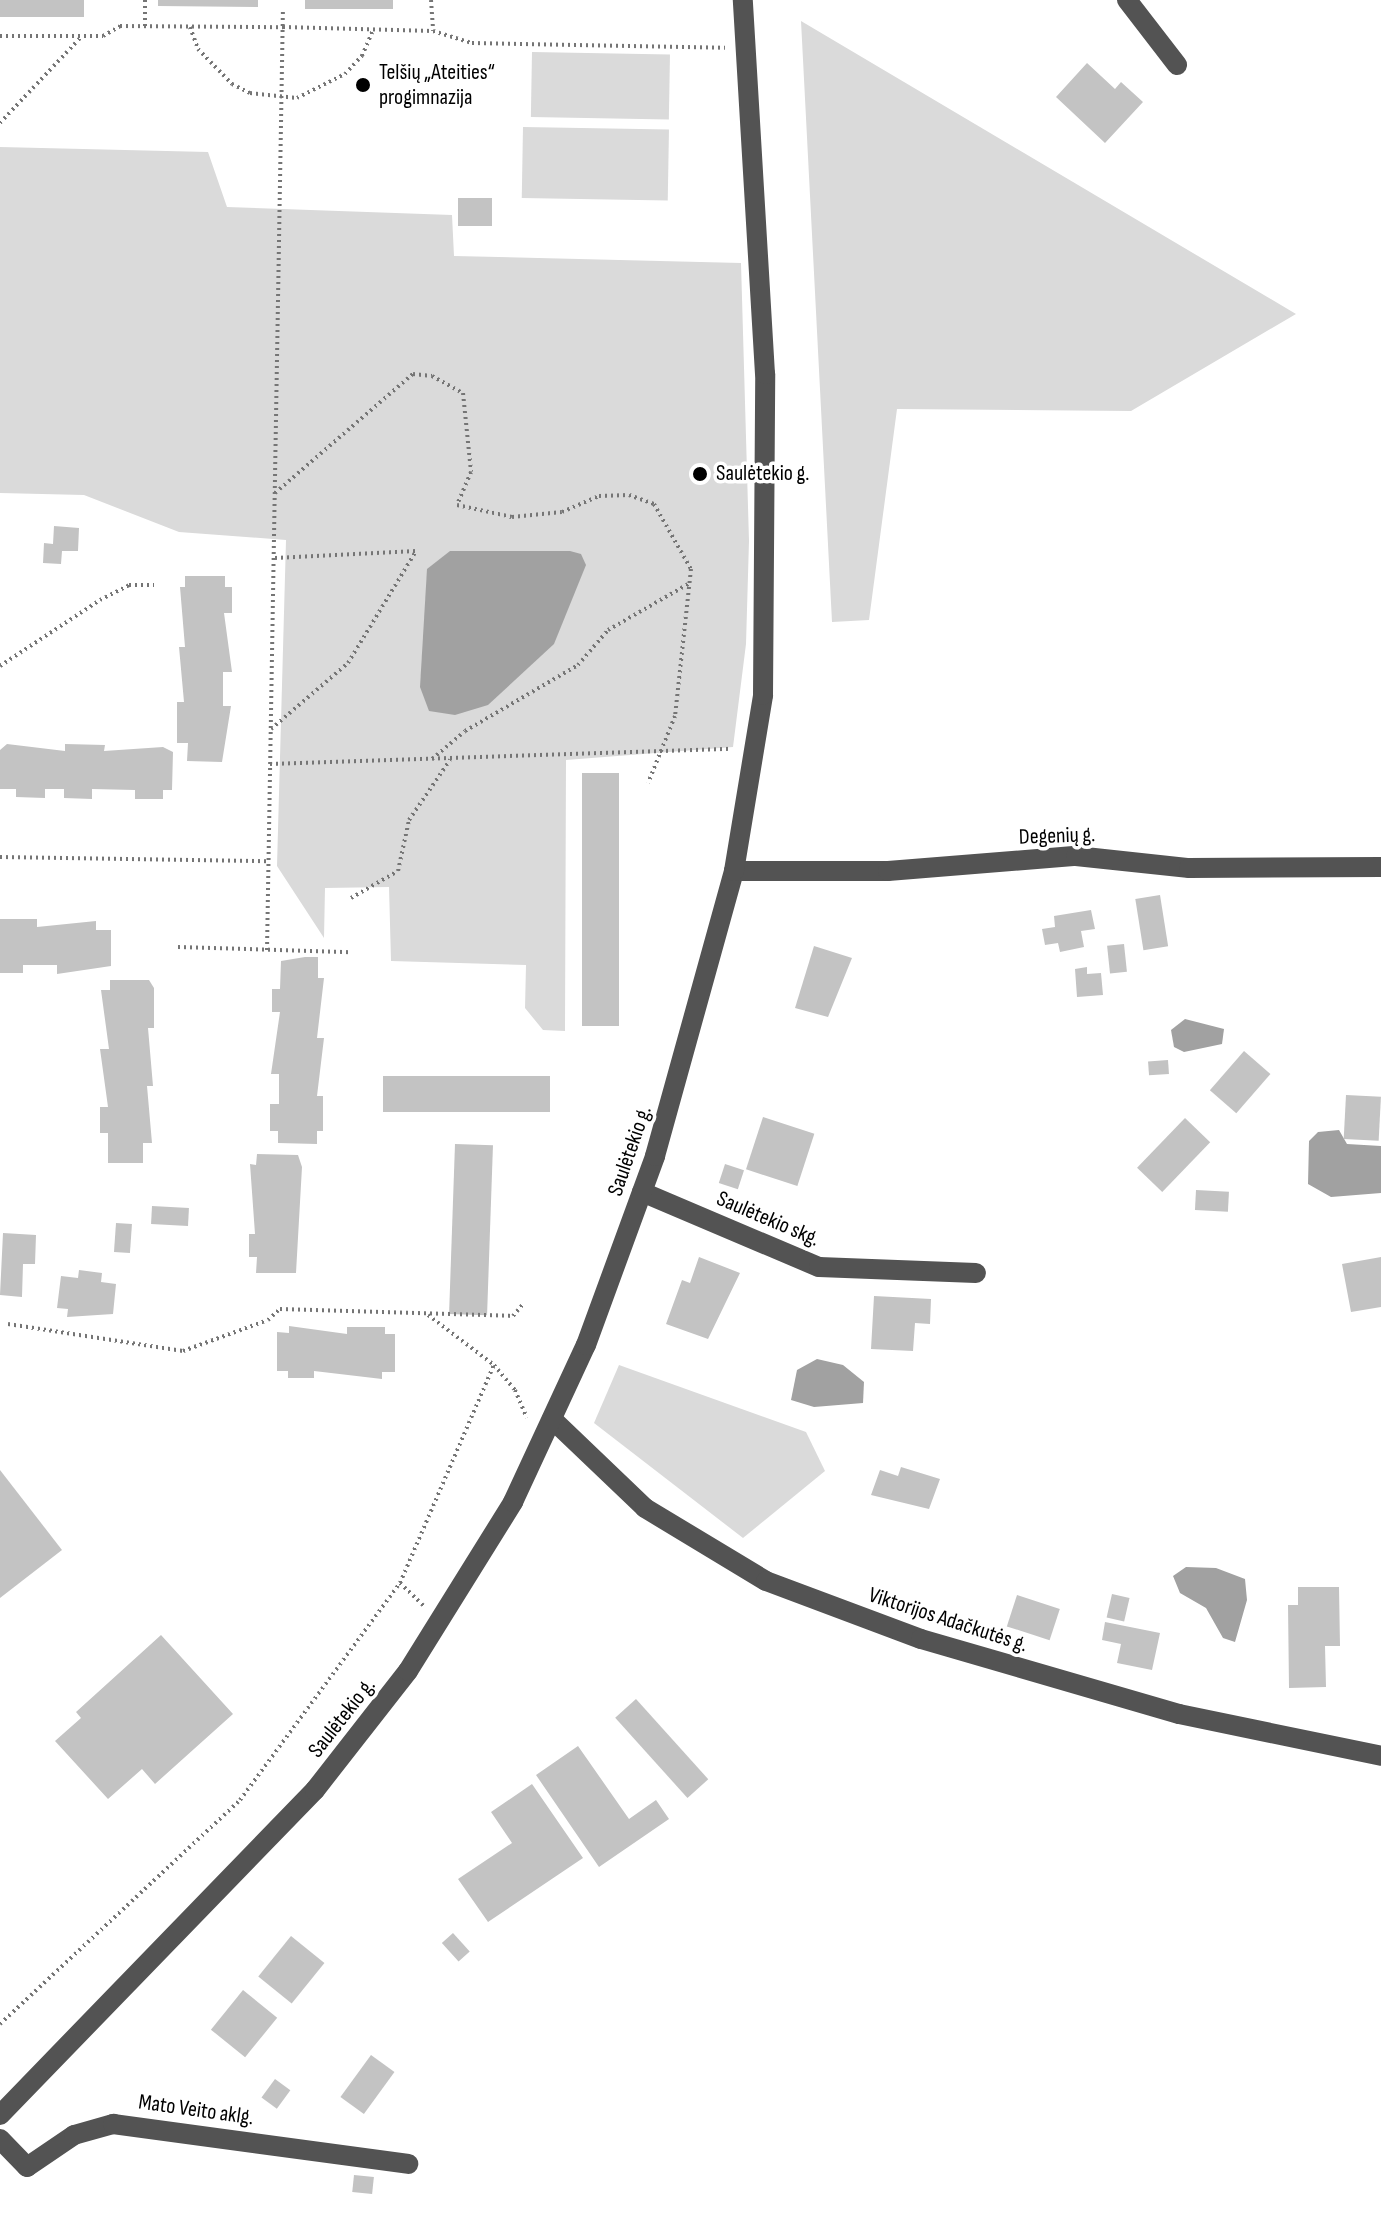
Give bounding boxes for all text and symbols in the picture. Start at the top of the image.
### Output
place label: Telšių „Ateities“ progimnazija [379,59,495,110]
marker: Telšių „Ateities“ progimnazija [354,76,372,94]
place label: Saulėtekio g. [716,461,809,487]
marker: Saulėtekio g. [691,465,709,483]
street label: Degenių g. [1018,821,1096,851]
street label: Saulėtekio g. [602,1103,658,1199]
street label: Saulėtekio skg. [713,1186,823,1252]
street label: Viktorijos Adačkutės g. [865,1582,1031,1658]
street label: Saulėtekio g. [303,1673,381,1763]
street label: Mato Veito aklg. [137,2089,255,2131]

